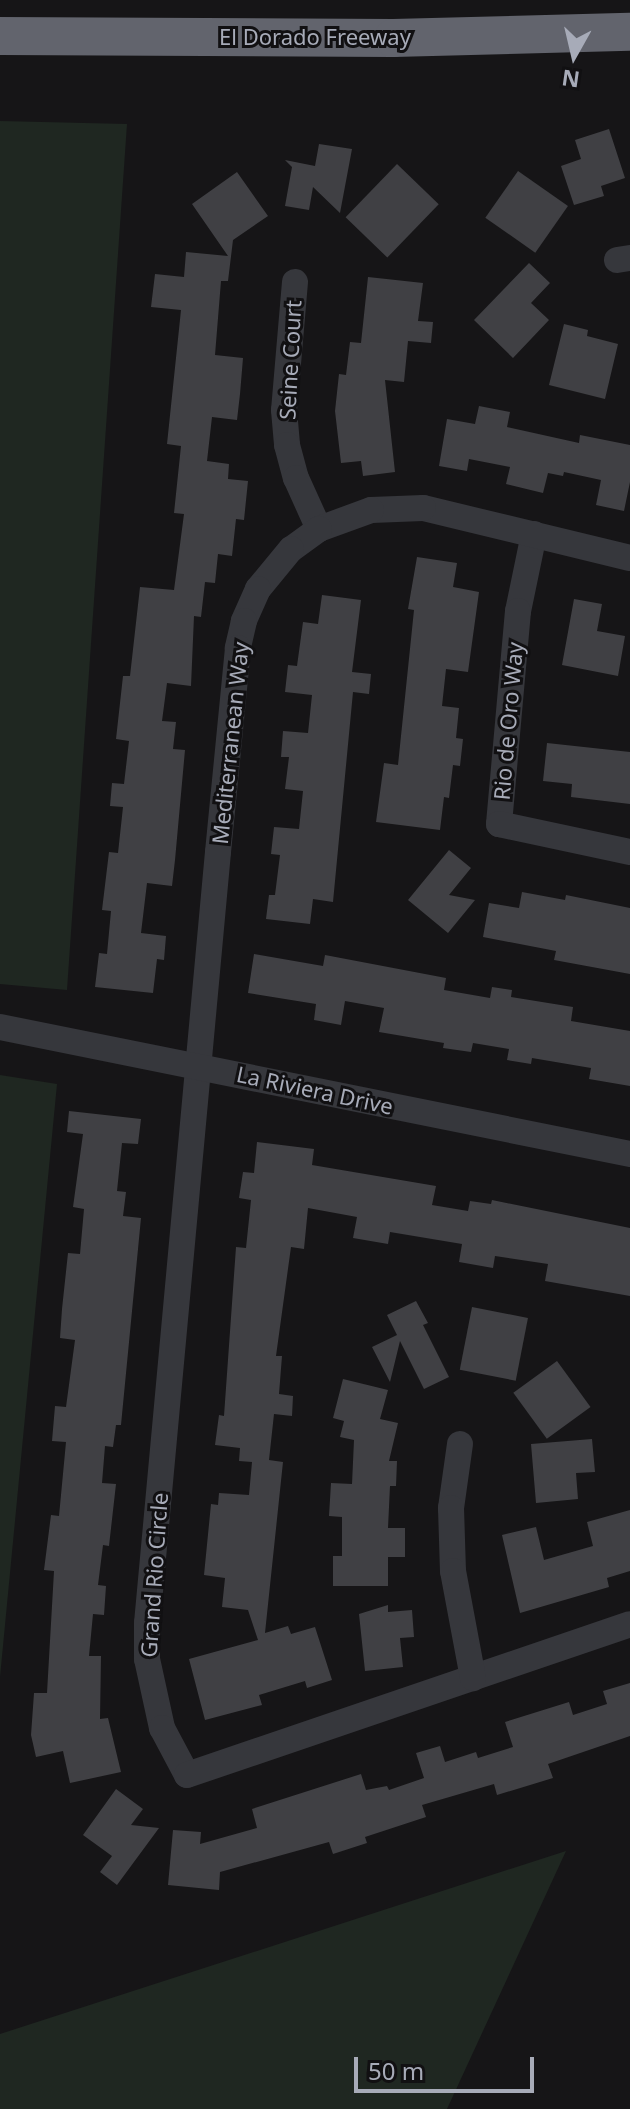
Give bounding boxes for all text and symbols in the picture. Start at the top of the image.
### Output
north arrow [534,16,614,96]
street label: El Dorado Freeway [219,24,411,50]
text: N [560,64,582,96]
street label: Seine Court [274,300,306,420]
street label: Mediterranean Way [206,641,254,845]
street label: Rio de Oro Way [488,641,528,801]
street label: La Riviera Drive [234,1061,396,1119]
street label: Grand Rio Circle [135,1492,173,1658]
scale bar [358,2041,538,2091]
text: 50 m [368,2054,424,2087]

